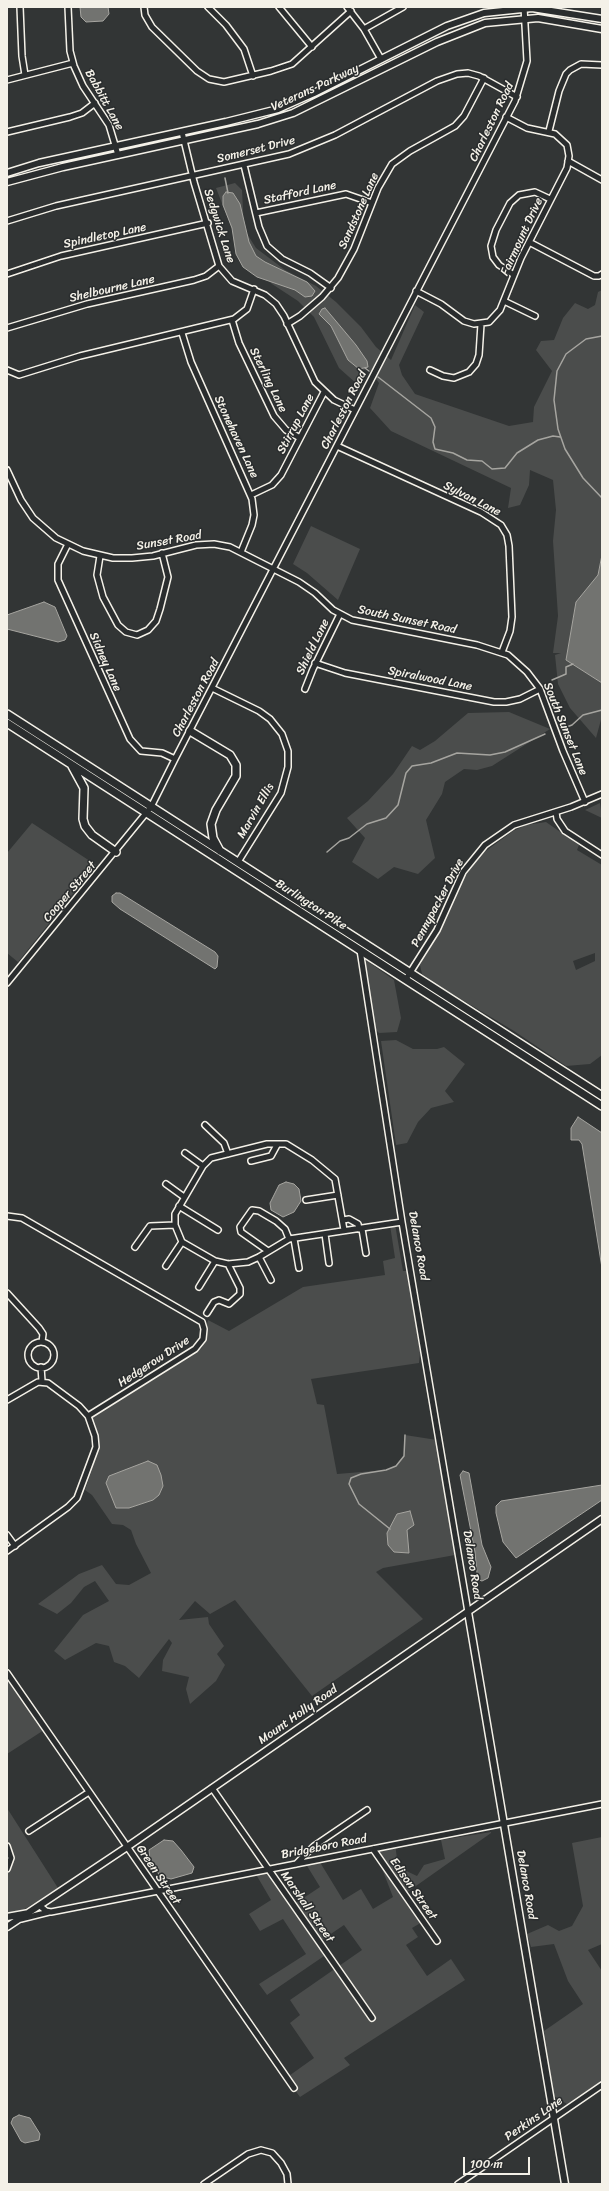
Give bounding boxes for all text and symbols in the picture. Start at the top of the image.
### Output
street label: Veterans Parkway [269,61,361,115]
street label: Babbitt Lane [81,67,127,133]
street label: Charleston Road [467,80,517,164]
street label: Somerset Drive [215,133,297,167]
street label: Sandstone Lane [336,171,382,251]
street label: Stafford Lane [262,178,338,208]
street label: Sedgwick Lane [200,187,238,265]
street label: Fairmount Drive [498,196,546,278]
street label: Spindletop Lane [62,220,148,252]
street label: Shelbourne Lane [68,272,156,306]
street label: Sterling Lane [246,345,290,415]
street label: Charleston Road [318,368,370,452]
street label: Stirrup Lane [274,391,318,457]
street label: Stonehaven Lane [211,393,261,481]
street label: Sylvan Lane [441,478,503,520]
street label: Sunset Road [135,528,203,554]
street label: South Sunset Road [356,603,458,637]
street label: Shield Lane [293,617,333,677]
street label: Sidney Lane [86,630,124,694]
street label: Charleston Road [169,656,223,740]
street label: Spiralwood Lane [387,664,473,694]
street label: South Sunset Lane [540,680,590,778]
street label: Marvin Ellis [235,781,277,841]
street label: Pennypacker Drive [409,856,467,950]
street label: Cooper Street [40,859,100,925]
street label: Burlington Pike [273,877,349,933]
street label: Delanco Road [405,1210,431,1282]
street label: Hedgerow Drive [115,1333,193,1391]
street label: Delanco Road [459,1529,485,1601]
street label: Mount Holly Road [256,1682,340,1748]
street label: Bridgeboro Road [280,1832,368,1862]
street label: Green Street [133,1842,183,1908]
street label: Delanco Road [513,1849,539,1921]
street label: Edison Street [386,1855,440,1923]
street label: Marshall Street [277,1869,337,1945]
street label: Perkins Lane [502,2094,566,2144]
scale bar [465,2149,532,2175]
text: 100 m [470,2153,503,2175]

